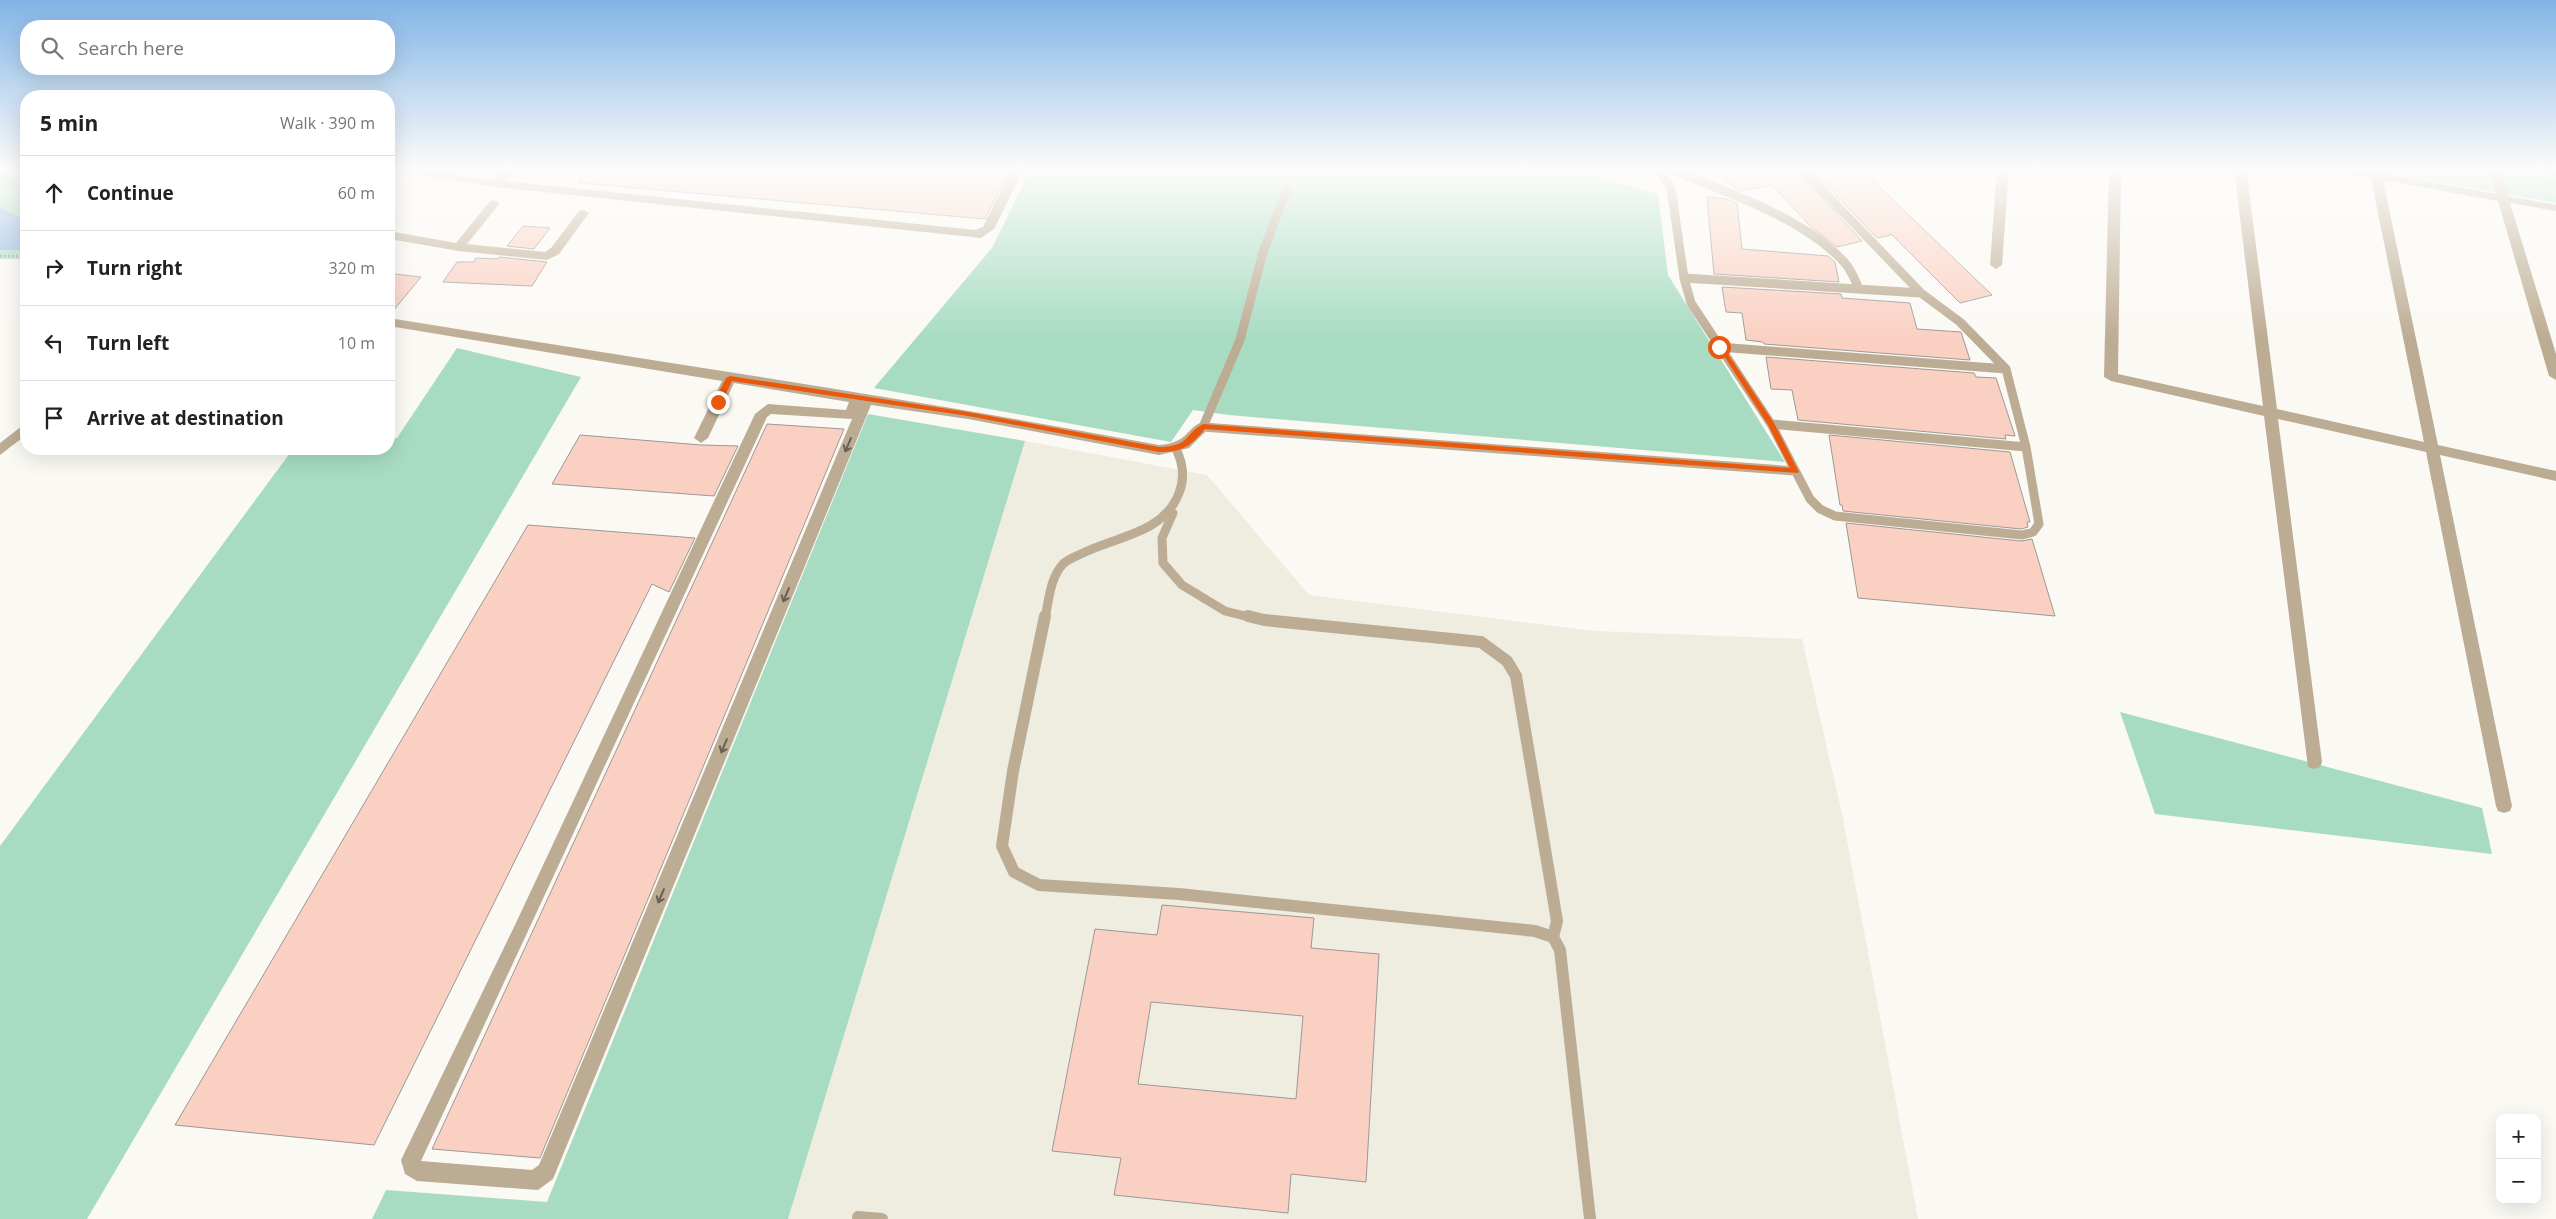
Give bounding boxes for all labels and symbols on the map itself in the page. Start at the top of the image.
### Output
route start [1708,336,1731,359]
route end [707,391,730,414]
one-way arrow [843,437,853,452]
one-way arrow [781,587,790,603]
one-way arrow [718,738,727,753]
one-way arrow [656,888,666,903]

